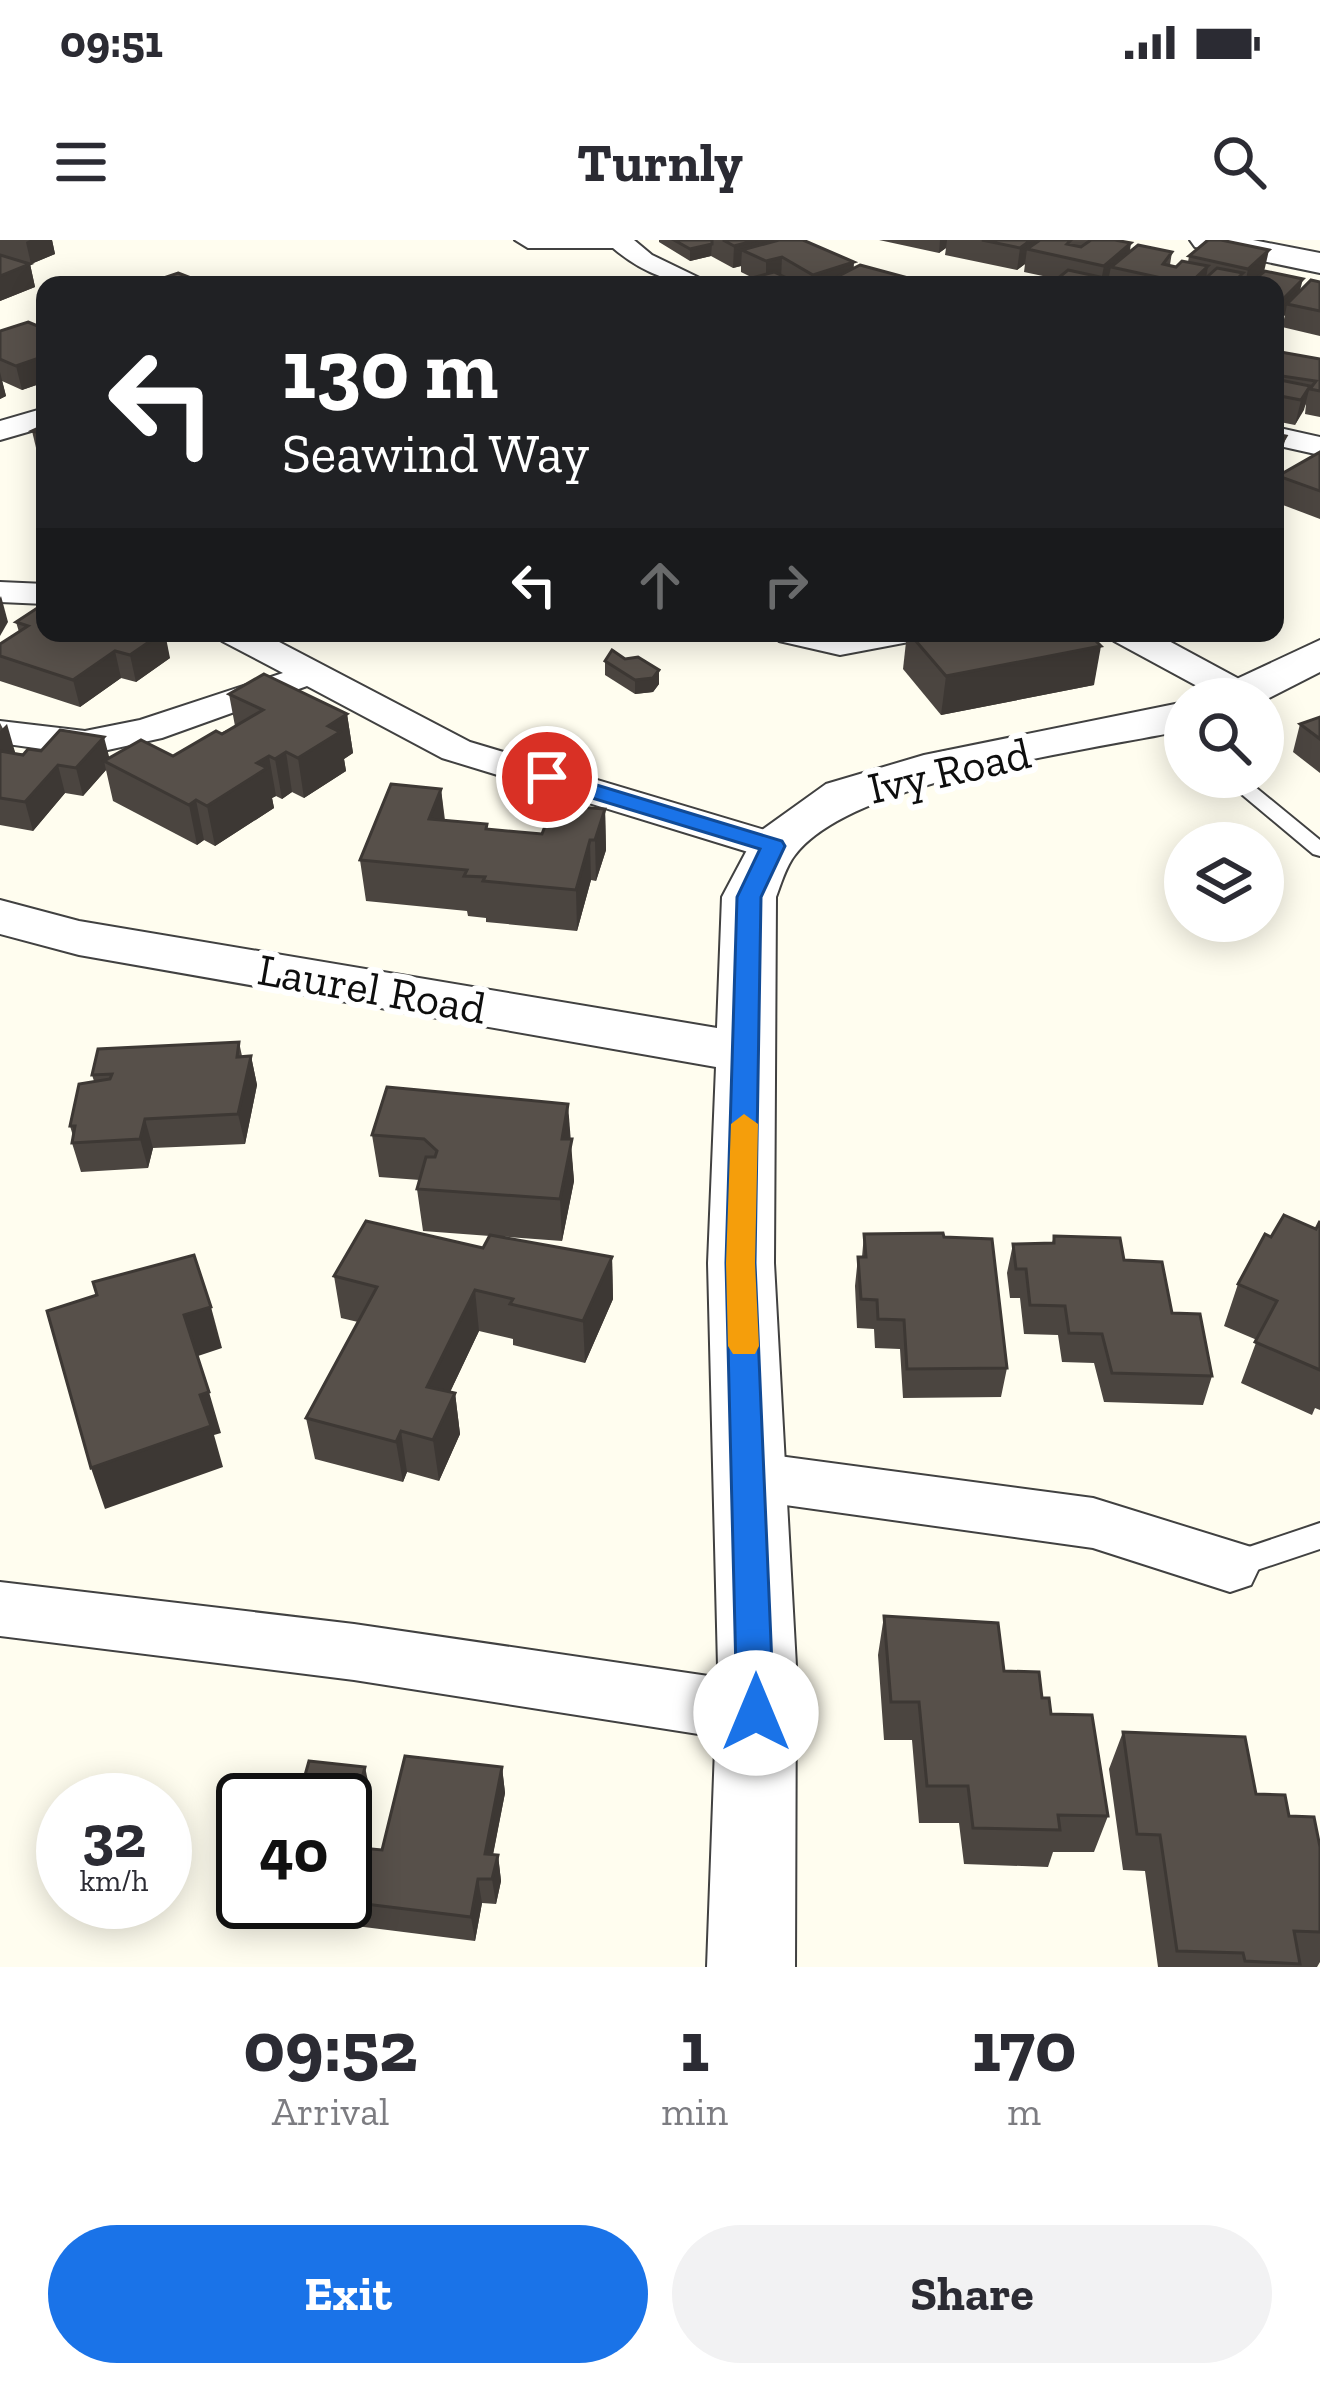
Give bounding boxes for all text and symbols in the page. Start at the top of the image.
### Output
text: 09:51 [60,15,163,69]
icon: menu [48,129,114,195]
icon: search [1206,129,1272,195]
text: Turnly [577,130,743,195]
text: 130 m [282,319,498,420]
icon: left [84,324,240,480]
text: Seawind Way [282,421,589,486]
icon: left [501,552,567,618]
icon: ahead [627,552,693,618]
icon: right [753,552,819,618]
map controls [1164,678,1284,942]
button: search [1164,678,1284,798]
pin [496,726,598,828]
street label: Ivy Road [863,726,1036,816]
icon: arrive [514,744,580,810]
button: layers [1164,822,1284,942]
street label: Laurel Road [254,942,490,1036]
position arrow [693,1650,819,1776]
speed limit sign: 40 [216,1773,372,1929]
text: 32 [82,1800,146,1872]
text: km/h [80,1863,148,1899]
text: 09:52 [244,2003,418,2089]
text: 1 [680,2003,709,2089]
text: 170 [972,2003,1076,2089]
text: Arrival [272,2088,389,2135]
text: min [661,2088,728,2135]
text: m [1007,2088,1041,2135]
button: Exit [48,2225,648,2363]
button: Share [672,2225,1272,2363]

